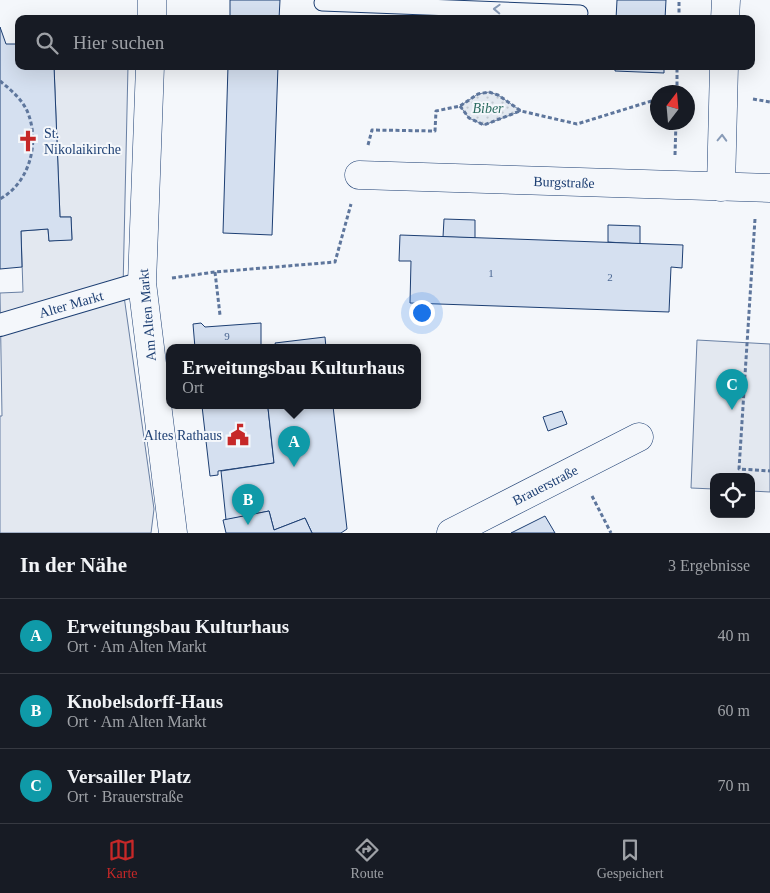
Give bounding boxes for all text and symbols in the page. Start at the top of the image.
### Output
one-way arrow [492,4,500,15]
search box [15,15,755,70]
icon: search [33,29,61,57]
text: Hier suchen [73,32,164,53]
north arrow [650,85,695,130]
park label: Biber [472,101,504,116]
place label: St. Nikolaikirche [44,126,121,157]
church icon: St. Nikolaikirche [15,128,41,154]
one-way arrow [717,134,727,142]
street label: Burgstraße [533,174,595,191]
house number: 1 [488,267,494,279]
street label: Am Alten Markt [136,268,159,362]
house number: 2 [607,271,613,283]
street label: Alter Markt [37,288,105,321]
your location [409,300,435,326]
house number: 9 [224,330,230,342]
popup [166,344,421,409]
text: Erweitungsbau Kulturhaus [182,357,405,378]
pin: C [716,369,748,410]
text: Ort [182,379,204,396]
public building icon: Altes Rathaus [225,422,251,448]
pin: A [278,426,310,467]
place label: Altes Rathaus [144,428,222,443]
street label: Brauerstraße [510,463,580,508]
map controls [710,473,755,518]
button: locate [710,473,755,518]
pin: B [232,484,264,525]
text: In der Nähe [20,553,127,577]
text: 3 Ergebnisse [668,557,750,574]
text: Erweitungsbau Kulturhaus [67,616,289,637]
text: A [30,627,42,644]
text: 40 m [718,627,750,644]
text: Ort · Am Alten Markt [67,638,207,655]
text: Knobelsdorff-Haus [67,691,223,712]
text: B [31,702,41,719]
text: 60 m [718,702,750,719]
text: Ort · Am Alten Markt [67,713,207,730]
text: Versailler Platz [67,766,191,787]
text: C [30,777,42,794]
text: 70 m [718,777,750,794]
text: Ort · Brauerstraße [67,788,183,805]
tab: Karte [106,836,138,882]
tab: Route [350,836,384,882]
tab: Gespeichert [597,836,664,882]

